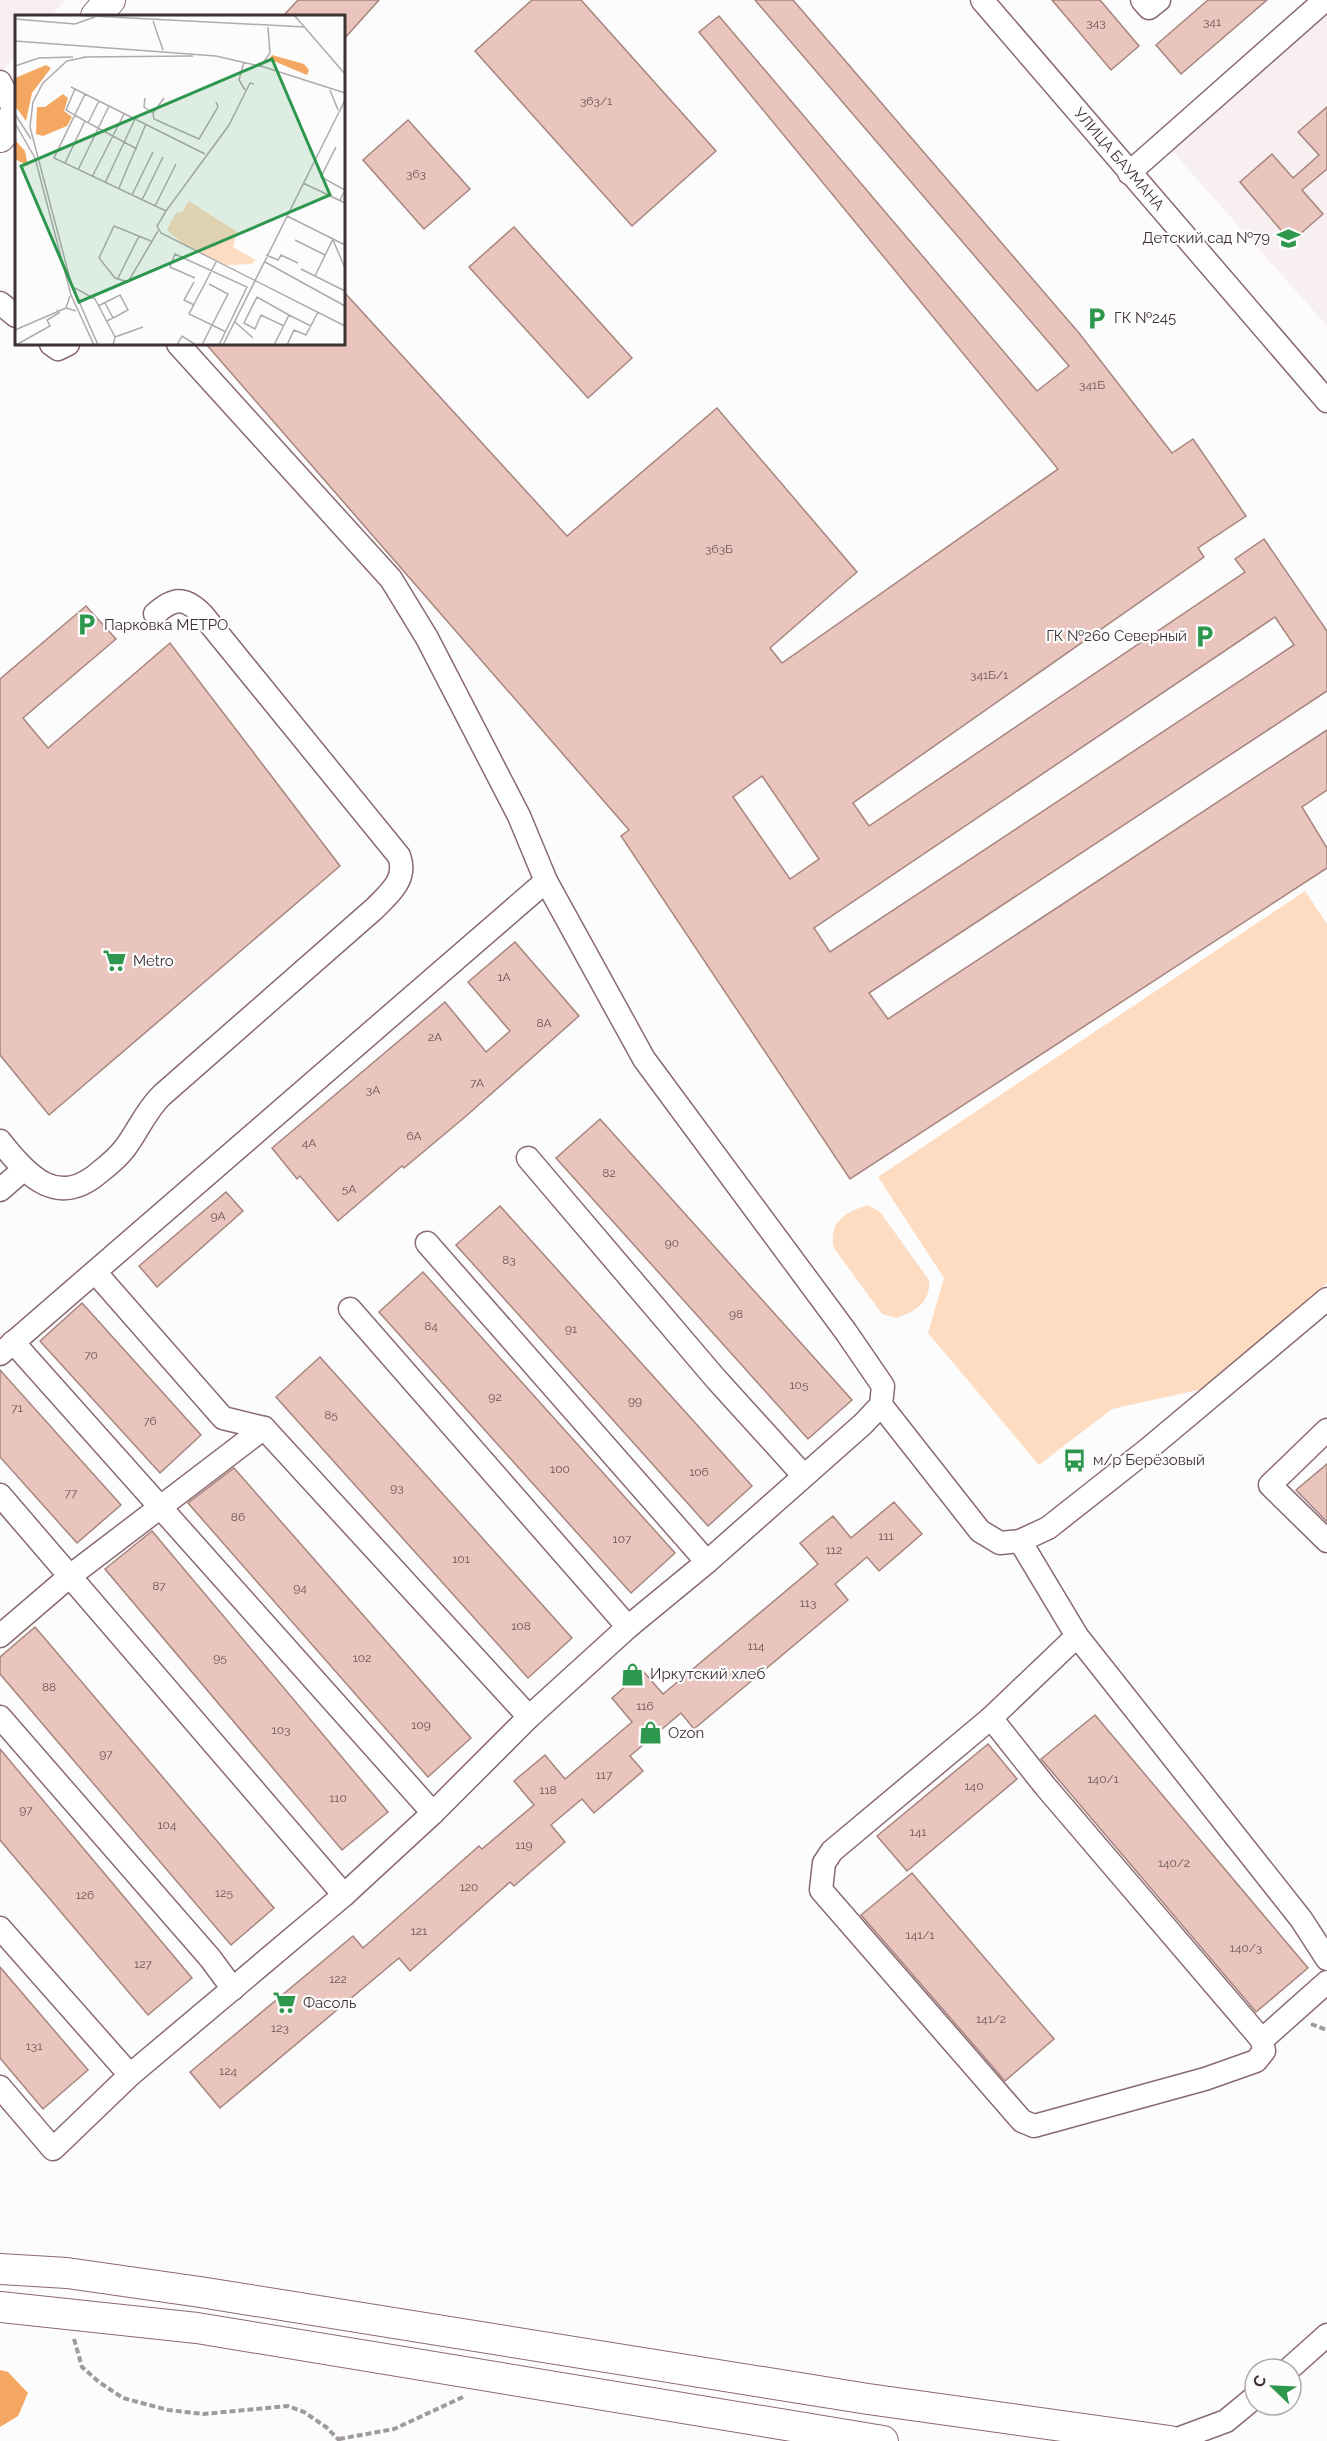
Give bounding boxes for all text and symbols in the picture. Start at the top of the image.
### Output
inset map [15,15,345,345]
house number: 341 [1203,15,1221,29]
house number: 343 [1086,16,1106,30]
house number: 363/1 [580,94,612,108]
street label: УЛИЦА БАУМАНА [1070,104,1168,214]
house number: 363 [406,167,426,181]
school or university icon: Детский сад №79 [1275,225,1301,251]
place label: Детский сад №79 [1142,229,1270,247]
parking icon: ГК №245 [1083,305,1109,331]
place label: ГК №245 [1114,309,1176,327]
house number: 341Б [1079,378,1105,392]
house number: 363Б [705,542,733,556]
parking icon: Парковка МЕТРО [73,612,99,638]
place label: Парковка МЕТРО [104,616,228,634]
parking icon: ГК №260 Северный [1192,623,1218,649]
place label: ГК №260 Северный [1046,627,1187,645]
house number: 341Б/1 [970,668,1008,682]
supermarket icon: Metro [102,948,128,974]
place label: Metro [133,952,174,970]
house number: 1А [497,970,511,984]
house number: 8А [536,1016,552,1030]
house number: 2А [428,1030,442,1044]
house number: 7А [470,1076,484,1090]
house number: 3А [366,1083,380,1097]
house number: 6А [406,1129,422,1143]
house number: 4А [302,1136,316,1150]
house number: 82 [602,1166,616,1180]
house number: 5А [342,1182,356,1196]
house number: 9А [210,1209,226,1223]
house number: 90 [665,1236,679,1250]
house number: 83 [502,1253,516,1267]
house number: 98 [729,1307,743,1321]
house number: 84 [424,1319,438,1333]
house number: 91 [565,1322,577,1336]
house number: 70 [84,1348,98,1362]
house number: 105 [789,1378,809,1392]
house number: 92 [488,1390,502,1404]
house number: 99 [628,1394,642,1408]
house number: 71 [11,1401,23,1415]
house number: 85 [324,1408,338,1422]
house number: 76 [143,1414,157,1428]
bus stop icon: м/р Берёзовый [1062,1447,1088,1473]
place label: м/р Берёзовый [1093,1451,1205,1469]
house number: 100 [550,1462,570,1476]
house number: 106 [689,1465,709,1479]
house number: 93 [390,1481,404,1495]
house number: 77 [65,1486,78,1500]
house number: 86 [231,1510,245,1524]
house number: 111 [878,1529,894,1543]
house number: 107 [613,1532,632,1546]
house number: 112 [826,1543,842,1557]
house number: 101 [452,1552,470,1566]
house number: 87 [152,1579,166,1593]
house number: 94 [293,1581,307,1595]
house number: 113 [800,1596,816,1610]
house number: 108 [511,1619,531,1633]
house number: 114 [748,1639,765,1653]
house number: 95 [213,1651,227,1665]
house number: 102 [353,1651,371,1665]
shop icon: Иркутский хлеб [619,1661,645,1687]
place label: Иркутский хлеб [650,1665,765,1683]
house number: 88 [42,1680,56,1694]
house number: 116 [636,1699,654,1713]
house number: 109 [411,1718,431,1732]
shop icon: Ozon [637,1720,663,1746]
house number: 103 [272,1723,290,1737]
place label: Ozon [668,1724,704,1742]
house number: 97 [99,1747,113,1761]
house number: 117 [596,1768,613,1782]
house number: 140/1 [1087,1772,1119,1786]
house number: 140 [964,1779,984,1793]
house number: 118 [539,1783,557,1797]
house number: 110 [329,1791,347,1805]
house number: 97 [19,1803,33,1817]
house number: 104 [157,1818,177,1832]
house number: 141 [910,1825,926,1839]
house number: 119 [515,1838,533,1852]
house number: 140/2 [1158,1856,1190,1870]
house number: 120 [460,1880,478,1894]
house number: 125 [215,1886,233,1900]
house number: 126 [76,1888,94,1902]
house number: 121 [411,1924,427,1938]
house number: 141/1 [906,1928,934,1942]
house number: 140/3 [1230,1941,1262,1955]
house number: 127 [134,1957,152,1971]
house number: 122 [329,1972,347,1986]
supermarket icon: Фасоль [272,1990,298,2016]
place label: Фасоль [303,1994,356,2012]
house number: 141/2 [976,2012,1006,2026]
house number: 123 [271,2021,289,2035]
house number: 131 [26,2039,42,2053]
house number: 124 [219,2064,237,2078]
north arrow [1243,2357,1303,2417]
text: С [1249,2373,1271,2390]

